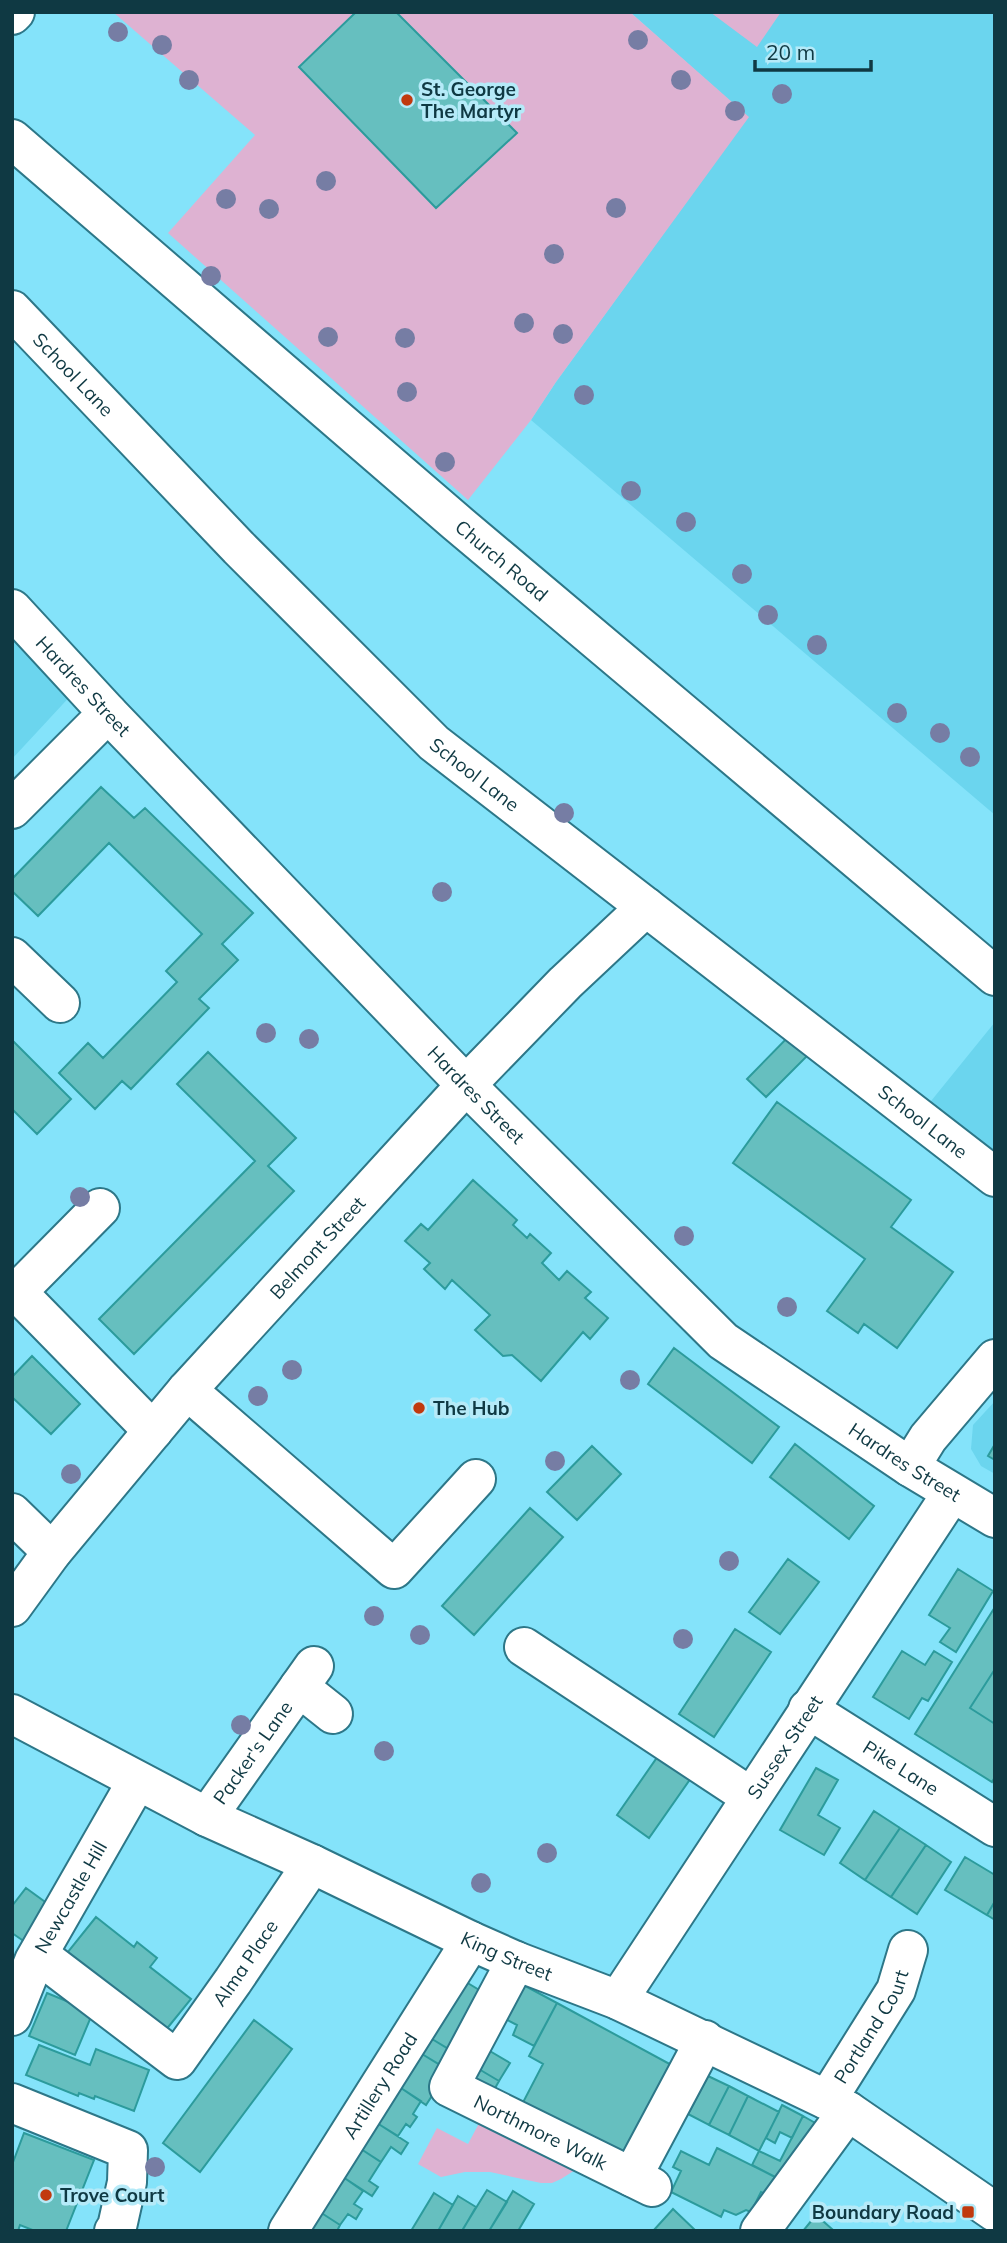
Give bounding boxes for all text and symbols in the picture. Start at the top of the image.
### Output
scale bar [755,28,870,72]
text: 20 m [766,39,815,65]
place label: St. George The Martyr [421,77,522,123]
marker: St. George The Martyr [399,92,415,108]
street label: School Lane [28,327,119,421]
street label: Church Road [450,515,553,606]
street label: Hardres Street [31,631,136,741]
street label: School Lane [425,732,524,817]
street label: Hardres Street [423,1041,530,1149]
street label: School Lane [873,1079,973,1164]
street label: Belmont Street [264,1191,371,1304]
place label: The Hub [433,1396,510,1420]
marker: The Hub [411,1400,427,1416]
street label: Hardres Street [844,1417,965,1507]
street label: Sussex Street [742,1690,828,1804]
street label: Packer's Lane [208,1696,298,1809]
street label: Pike Lane [859,1735,943,1801]
street label: Newcastle Hill [29,1837,112,1957]
street label: Alma Place [207,1915,283,2011]
street label: King Street [457,1926,556,1986]
street label: Portland Court [828,1967,913,2088]
street label: Artillery Road [337,2028,422,2143]
street label: Northmore Walk [470,2089,612,2175]
place label: Trove Court [60,2183,165,2207]
marker: Trove Court [38,2187,54,2203]
place label: Boundary Road [812,2200,954,2224]
marker: Boundary Road [960,2204,976,2220]

